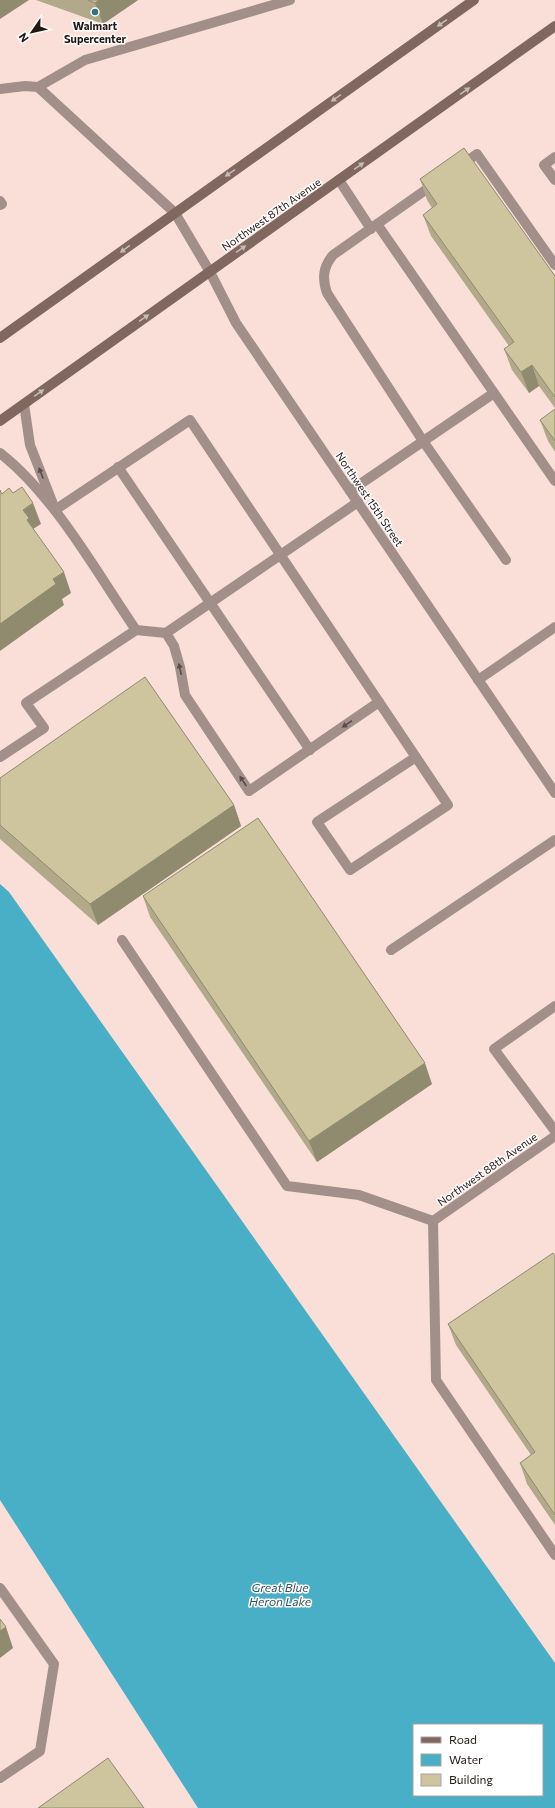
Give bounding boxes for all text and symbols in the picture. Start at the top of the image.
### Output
marker: Walmart Supercenter [90,7,100,17]
north arrow [12,12,52,52]
place label: Walmart Supercenter [64,19,126,45]
one-way arrow [437,19,448,27]
text: N [16,31,31,45]
one-way arrow [459,87,470,95]
one-way arrow [331,94,342,102]
one-way arrow [353,162,364,170]
one-way arrow [225,169,236,177]
street label: Northwest 87th Avenue [219,175,323,253]
one-way arrow [119,245,130,253]
one-way arrow [236,245,247,253]
one-way arrow [139,314,150,322]
one-way arrow [33,389,44,398]
street label: Northwest 15th Street [334,449,407,549]
one-way arrow [38,467,44,479]
one-way arrow [177,663,183,675]
one-way arrow [342,720,352,728]
one-way arrow [239,776,247,786]
street label: Northwest 88th Avenue [435,1129,540,1208]
water label: Great Blue Heron Lake [249,1580,312,1608]
legend [413,1724,543,1796]
text: Road [449,1732,477,1746]
text: Water [449,1752,483,1766]
text: Building [449,1772,493,1786]

